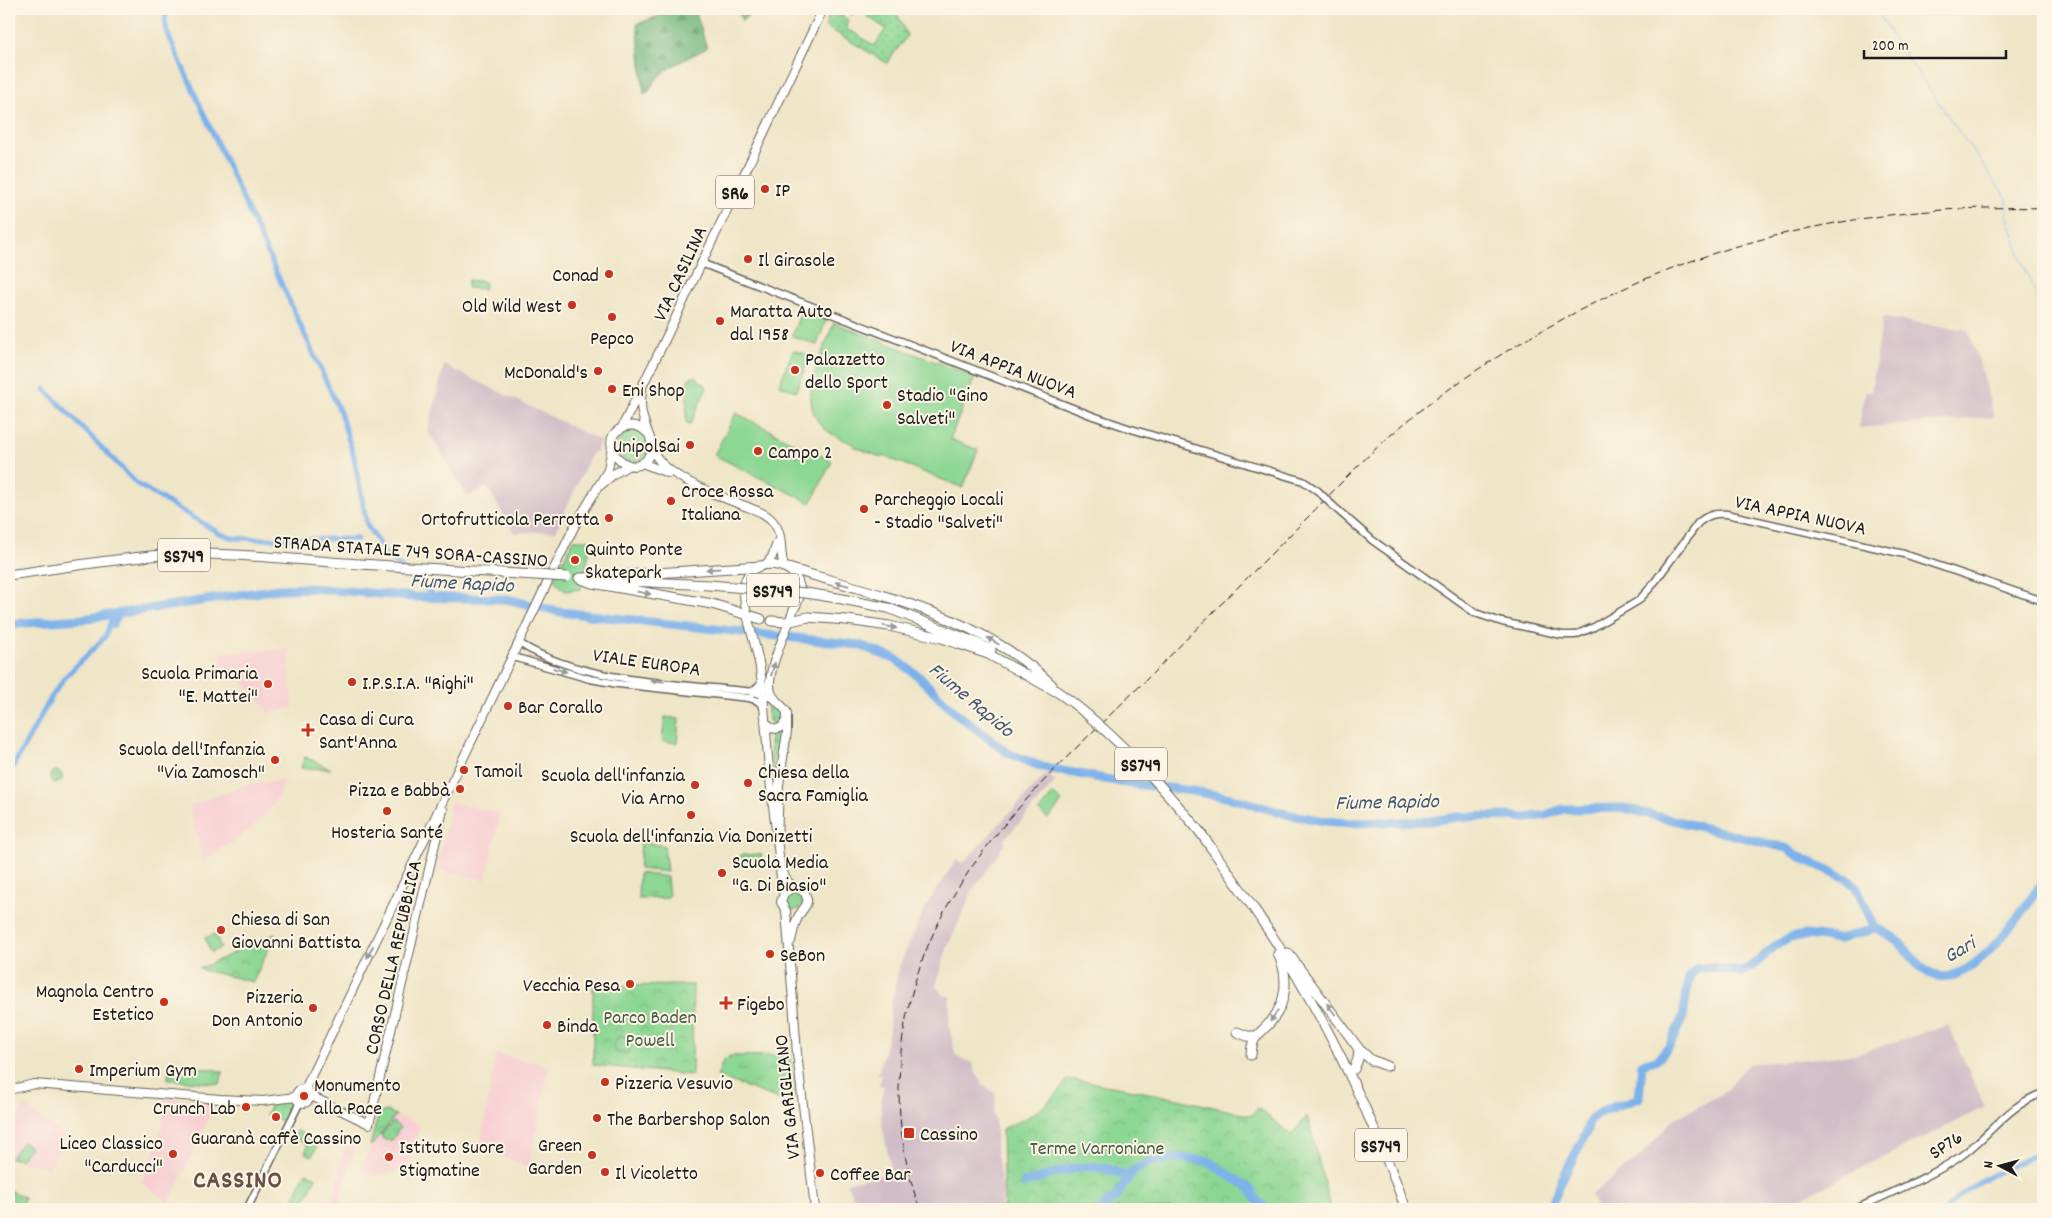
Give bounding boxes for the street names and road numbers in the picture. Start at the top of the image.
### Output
road number: SR6 [716,176,754,208]
street label: VIA CASILINA [647,222,716,327]
street label: VIA APPIA NUOVA [946,334,1080,408]
street label: VIA APPIA NUOVA [1732,489,1869,545]
street label: STRADA STATALE 749 SORA-CASSINO [272,529,549,577]
road number: SS749 [158,538,210,572]
road number: SS749 [747,574,799,606]
street label: VIALE EUROPA [591,643,702,685]
road number: SS749 [1115,748,1167,781]
street label: CORSO DELLA REPUBBLICA [359,858,431,1058]
street label: VIA GARIGLIANO [769,1033,809,1160]
street label: SP76 [1924,1125,1969,1168]
road number: SS749 [1355,1128,1407,1162]

